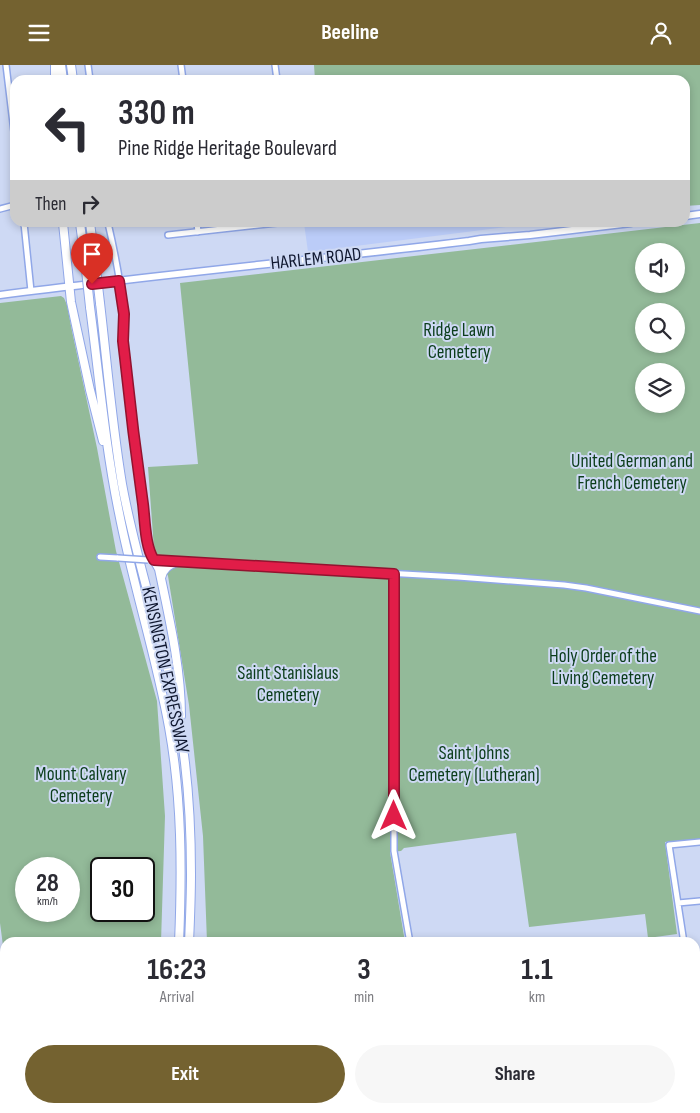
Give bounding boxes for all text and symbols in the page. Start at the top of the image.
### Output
icon: menu [25,19,53,47]
text: Beeline [321,19,379,46]
icon: person [647,19,675,47]
text: 330 m [118,92,195,135]
icon: left [35,95,100,160]
text: Pine Ridge Heritage Boulevard [118,135,337,162]
icon: right [76,190,104,218]
text: Then [35,193,66,216]
pin [71,233,113,284]
icon: arrive [78,240,106,268]
street label: HARLEM ROAD [269,243,363,275]
map controls [635,243,685,413]
button: sound [635,243,685,293]
button: search [635,303,685,353]
park label: Ridge Lawn Cemetery [423,319,495,364]
button: layers [635,363,685,413]
park label: United German and French Cemetery [571,450,693,495]
street label: KENSINGTON EXPRESSWAY [136,584,194,756]
park label: Holy Order of the Living Cemetery [549,645,657,690]
park label: Saint Stanislaus Cemetery [237,662,339,707]
park label: Saint Johns Cemetery (Lutheran) [408,742,540,787]
park label: Mount Calvary Cemetery [35,763,127,808]
position arrow [367,789,419,841]
speed limit sign: 30 [90,857,155,922]
text: 28 [36,868,59,899]
text: km/h [37,894,58,909]
text: 16:23 [147,952,207,988]
text: 3 [357,952,371,988]
text: 1.1 [521,952,553,988]
text: Arrival [160,988,194,1007]
text: min [354,988,374,1007]
text: km [529,988,545,1007]
button: Exit [25,1045,345,1103]
button: Share [355,1045,675,1103]

